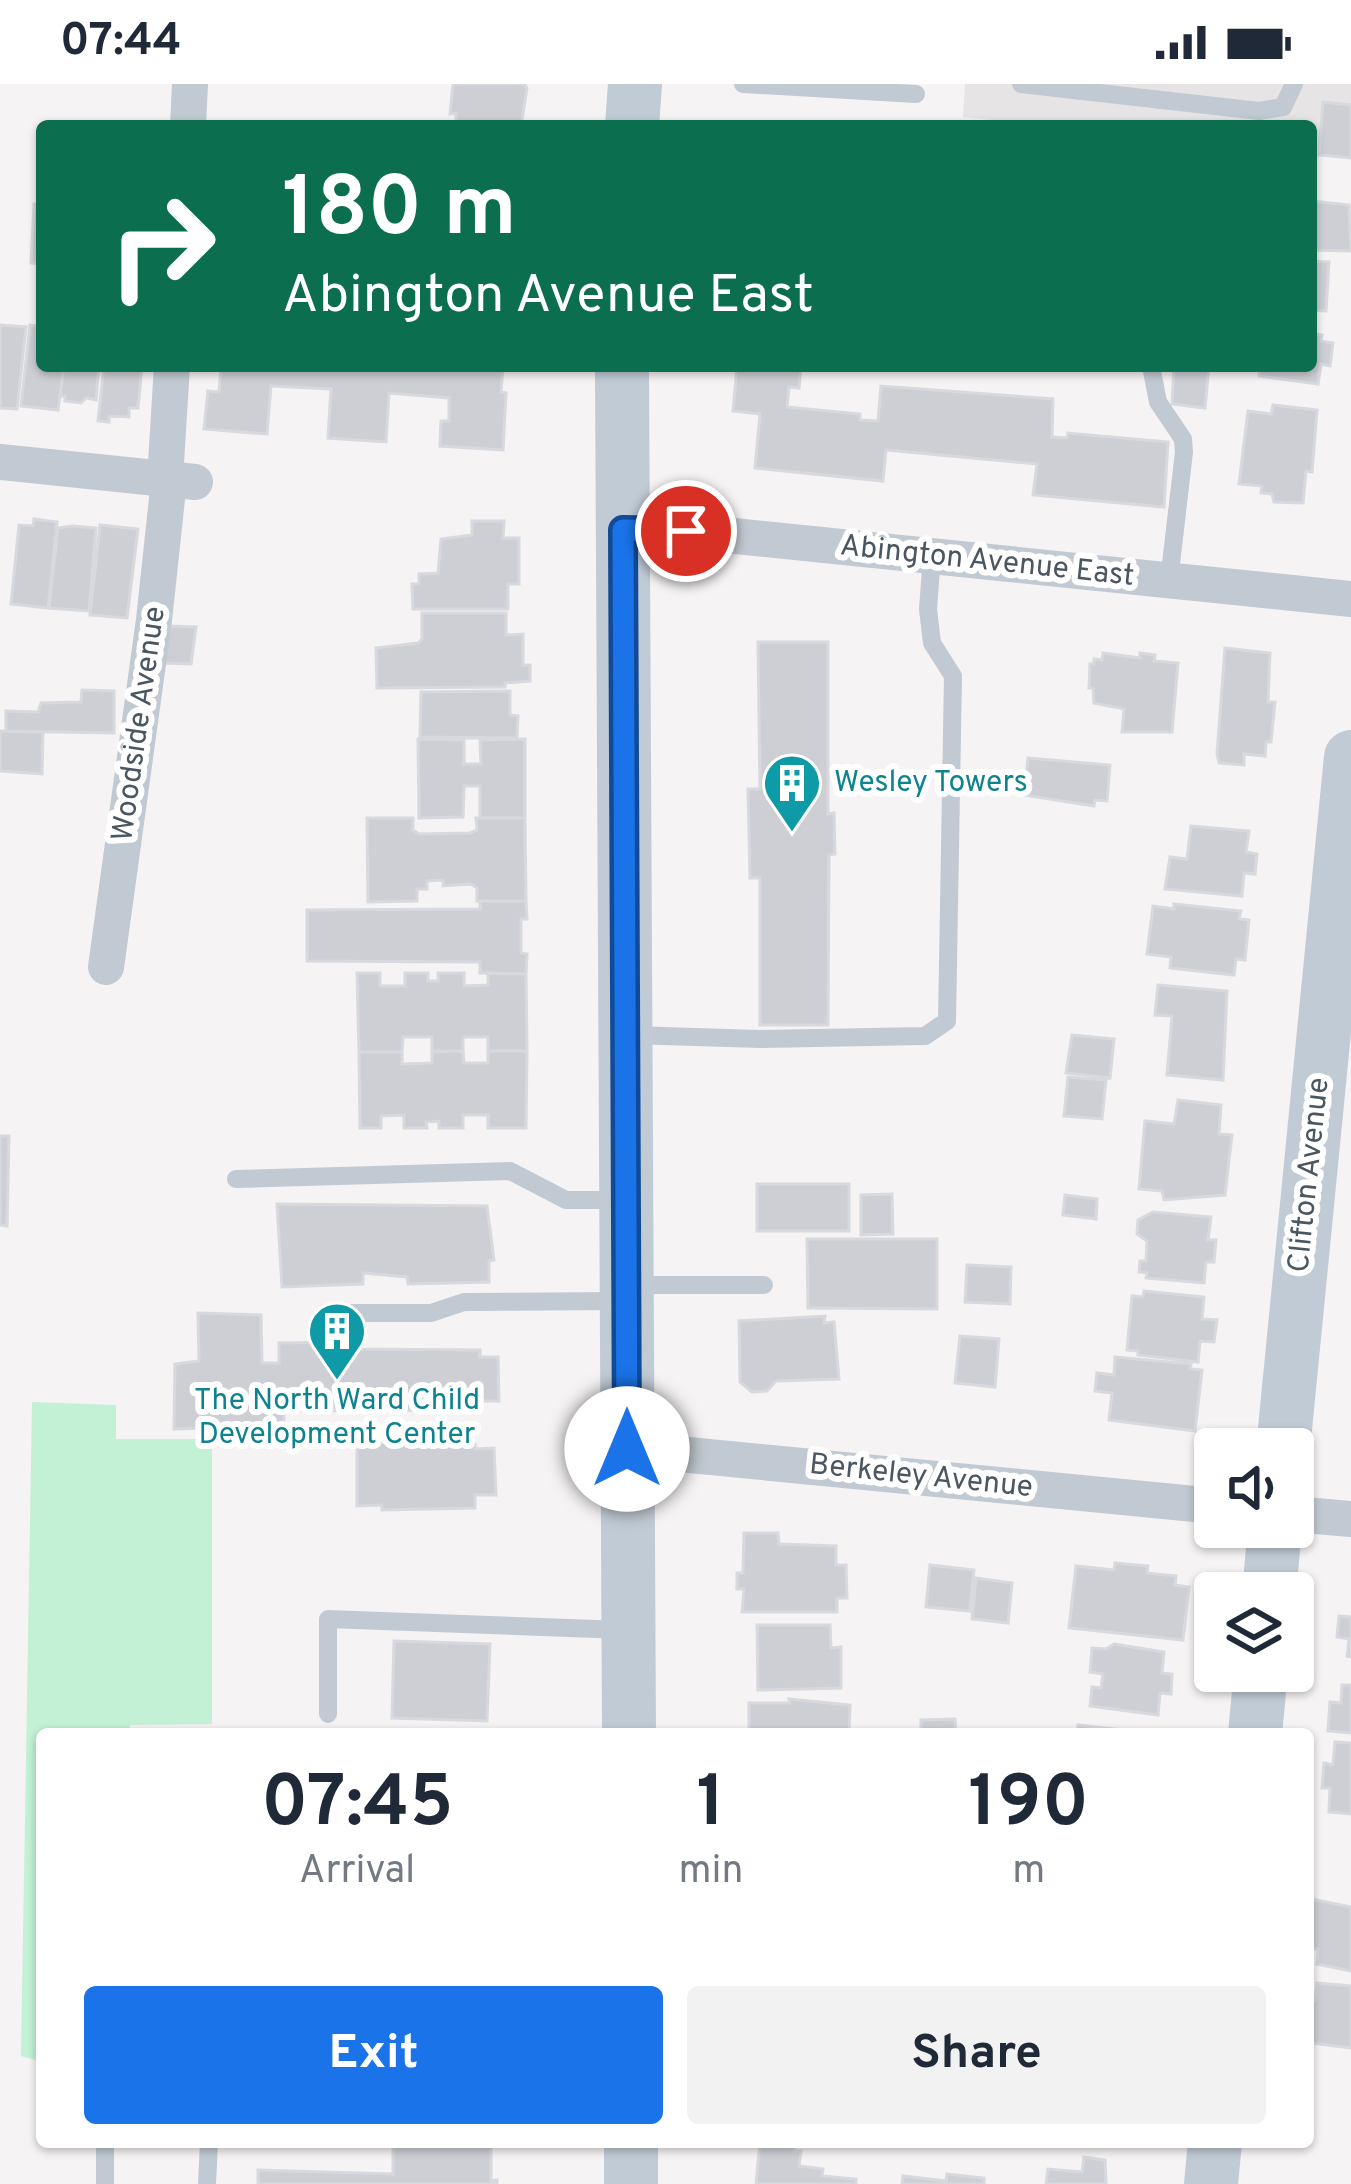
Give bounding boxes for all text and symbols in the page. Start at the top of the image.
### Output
text: 07:44 [60,14,182,71]
text: 180 m [282,159,517,265]
icon: right [84,168,240,324]
text: Abington Avenue East [282,263,814,332]
pin [635,480,737,582]
icon: arrive [653,498,719,564]
street label: Abington Avenue East [838,528,1136,596]
street label: Woodside Avenue [105,604,175,844]
building icon: Wesley Towers [761,752,823,834]
place label: Wesley Towers [834,765,1028,802]
street label: Clifton Avenue [1281,1076,1339,1274]
building icon: The North Ward Child Development Center [306,1300,368,1382]
place label: The North Ward Child Development Center [194,1383,480,1454]
position arrow [564,1386,690,1512]
map controls [1194,1428,1314,1692]
button: sound [1194,1428,1314,1548]
street label: Berkeley Avenue [807,1447,1035,1507]
button: layers [1194,1572,1314,1692]
text: 07:45 [261,1760,453,1852]
text: 1 [696,1760,725,1852]
text: 190 [968,1760,1089,1852]
text: Arrival [299,1848,415,1897]
text: min [678,1848,743,1897]
text: m [1012,1848,1045,1897]
button: Exit [84,1986,663,2124]
button: Share [687,1986,1266,2124]

